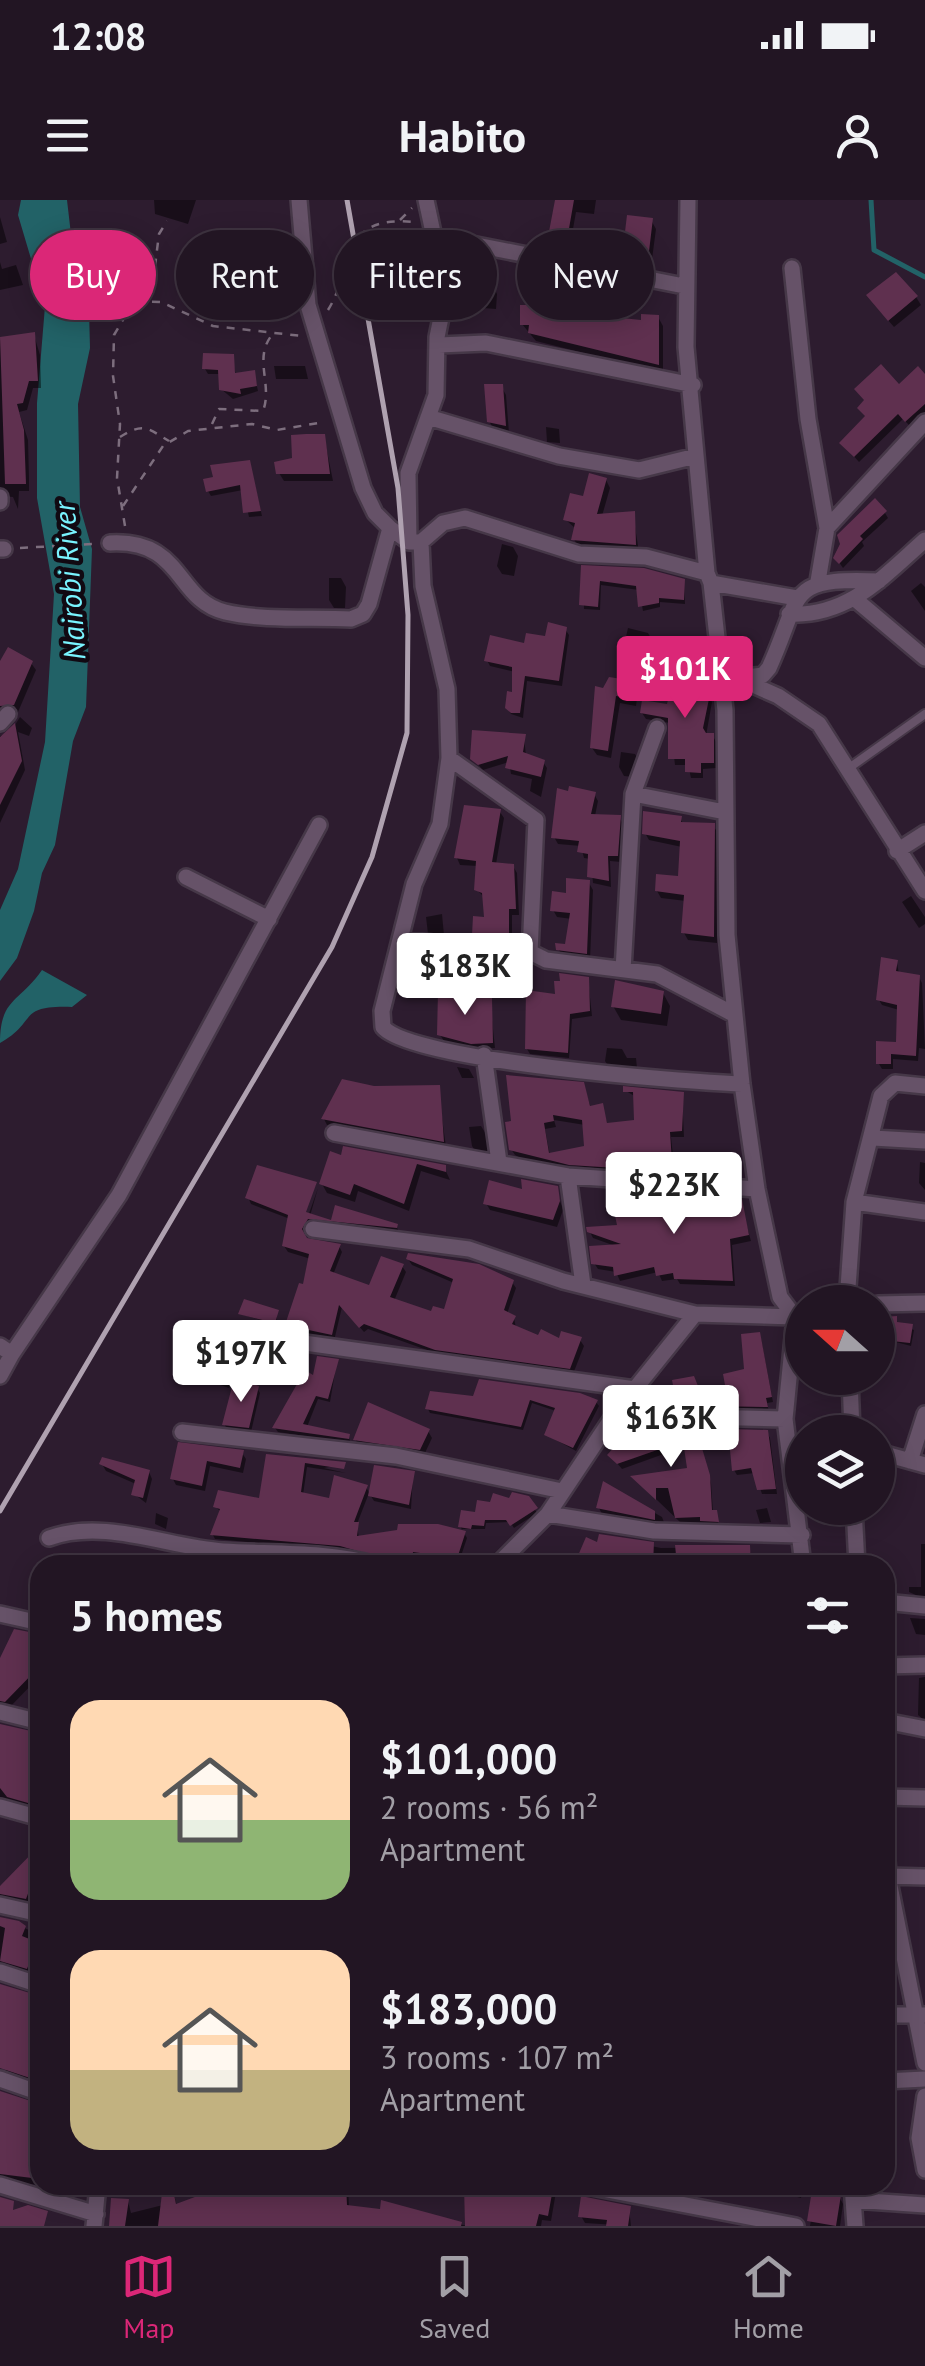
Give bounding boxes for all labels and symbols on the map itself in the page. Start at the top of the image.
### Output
water label: Nairobi River [43,498,93,662]
pin: $101K [615,636,755,721]
pin: $183K [395,933,535,1018]
pin: $223K [604,1152,744,1237]
north arrow [785,1285,895,1395]
pin: $197K [171,1320,311,1405]
pin: $163K [601,1385,741,1470]

